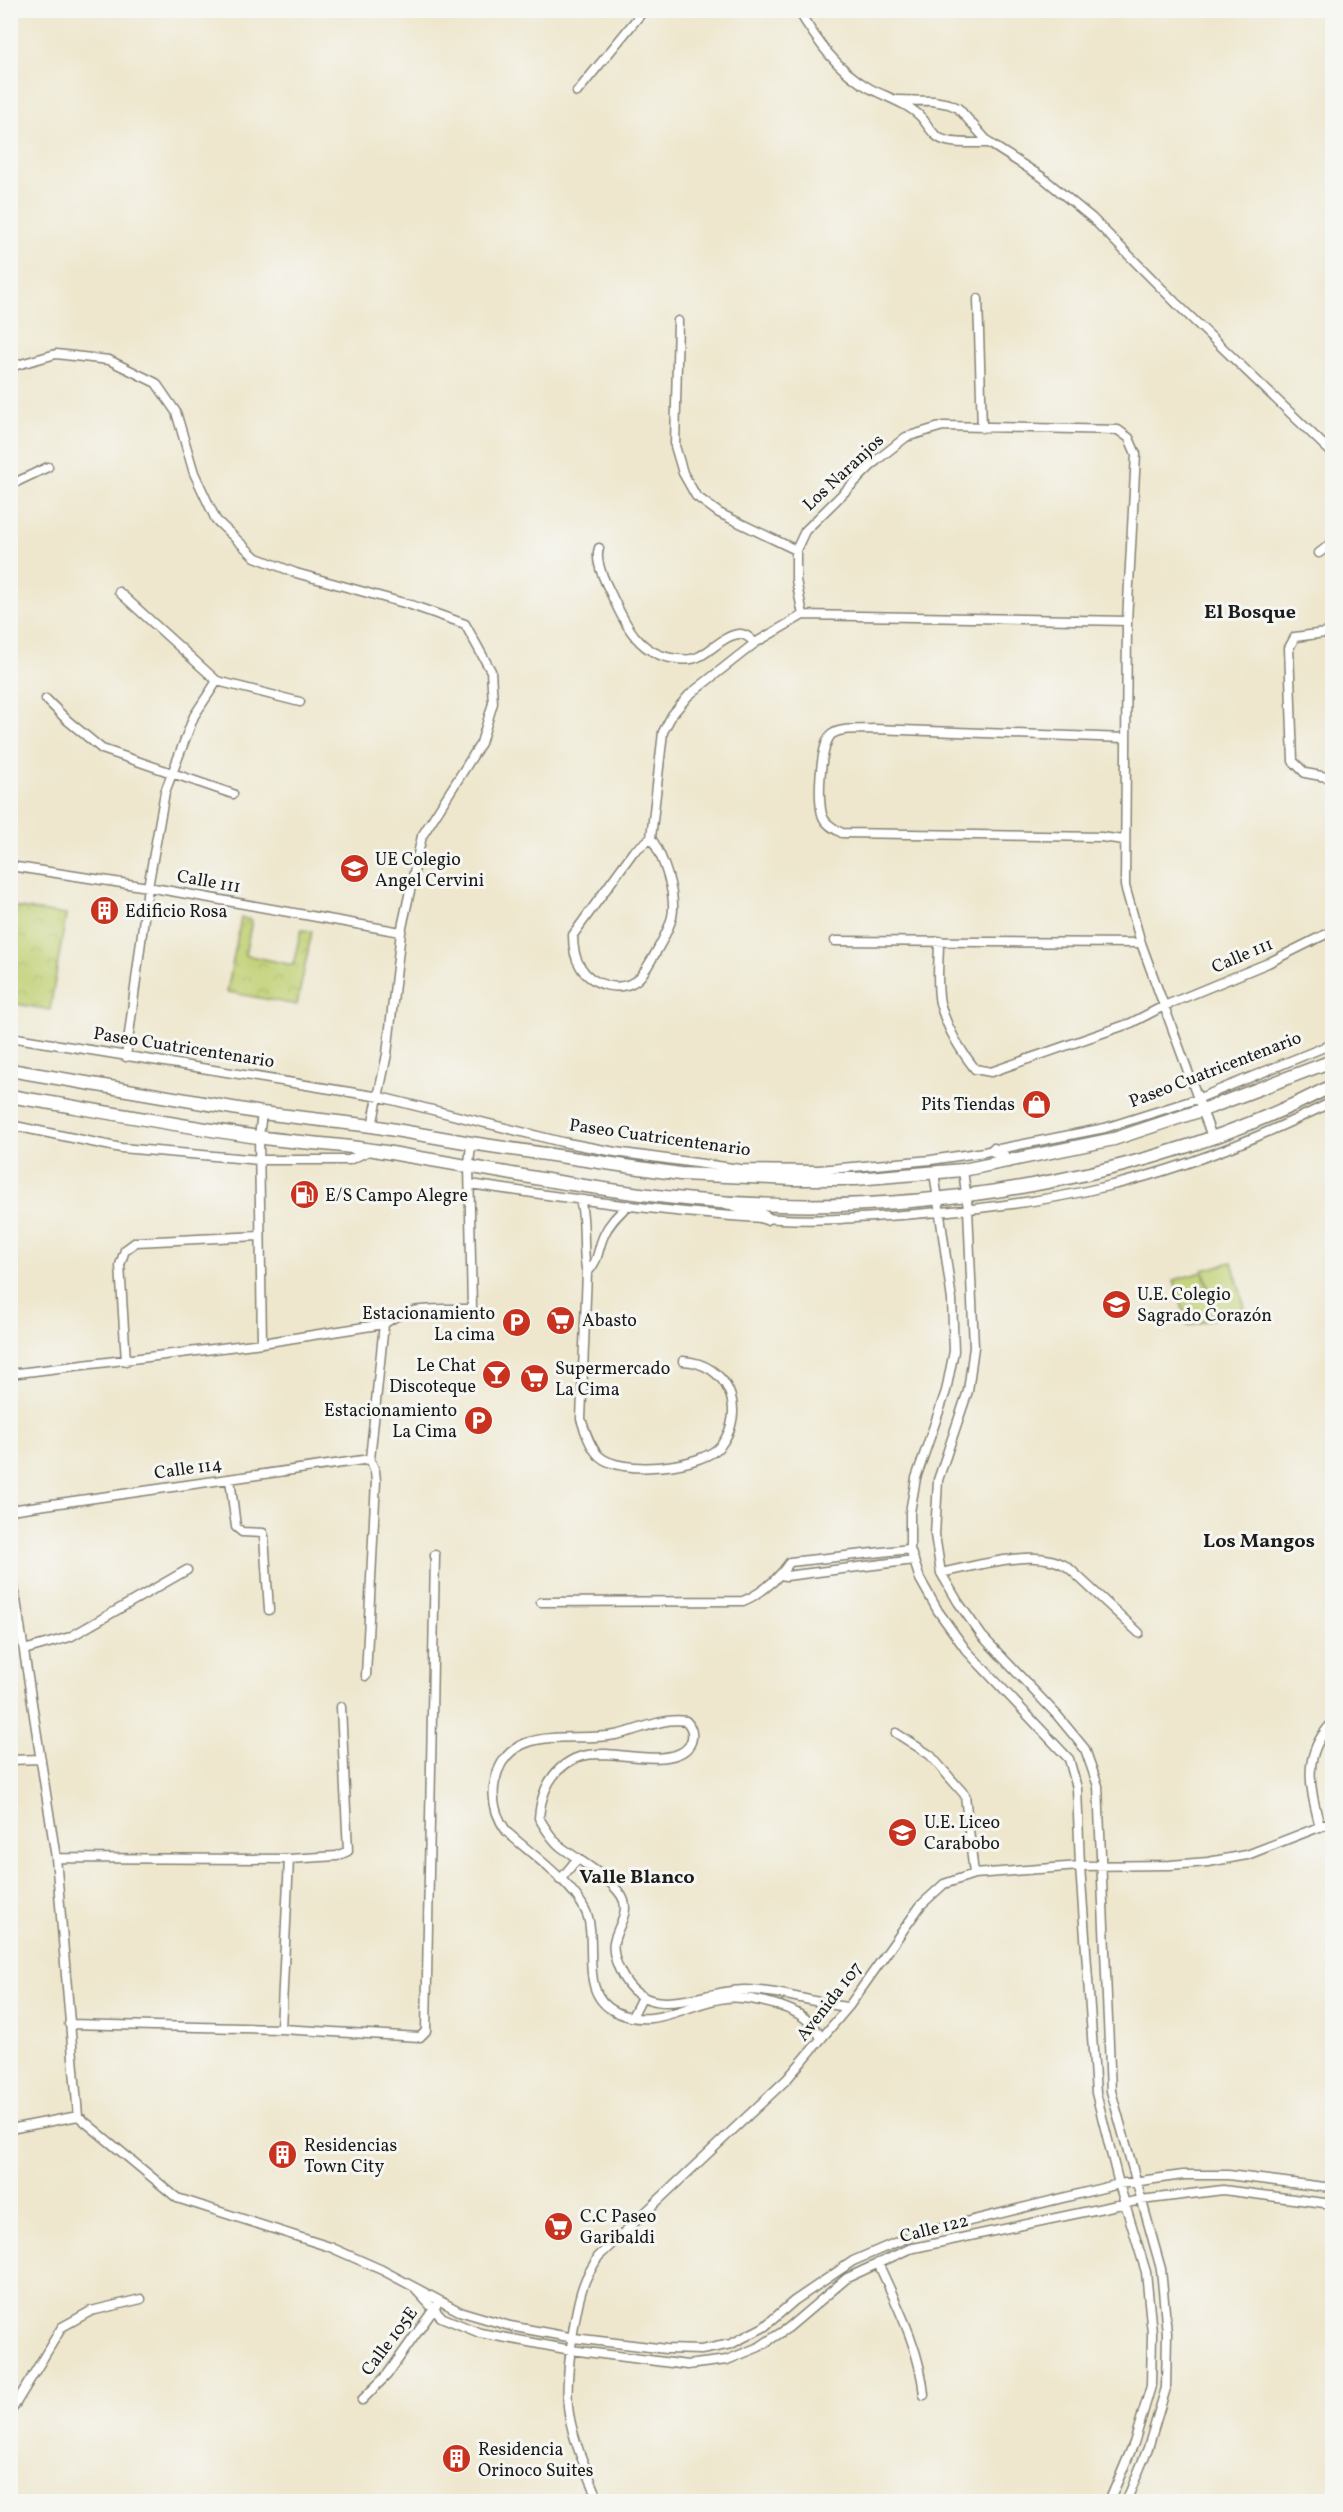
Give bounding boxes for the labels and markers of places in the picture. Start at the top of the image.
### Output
place label: UE Colegio Angel Cervini [375,848,484,894]
school or university icon: UE Colegio Angel Cervini [338,853,370,885]
building icon: Edificio Rosa [88,895,120,927]
place label: Edificio Rosa [125,900,228,925]
shop icon: Pits Tiendas [1020,1088,1052,1120]
place label: Pits Tiendas [921,1093,1015,1118]
fuel station icon: E/S Campo Alegre [288,1179,320,1211]
place label: E/S Campo Alegre [325,1184,468,1209]
place label: U.E. Colegio Sagrado Corazón [1137,1283,1272,1329]
school or university icon: U.E. Colegio Sagrado Corazón [1100,1288,1132,1320]
place label: Estacionamiento La cima [362,1302,495,1348]
supermarket icon: Abasto [545,1304,577,1336]
parking icon: Estacionamiento La cima [500,1307,532,1339]
place label: Abasto [582,1309,637,1334]
place label: Le Chat Discoteque [389,1354,476,1400]
place label: Supermercado La Cima [555,1357,670,1403]
bar icon: Le Chat Discoteque [481,1359,513,1391]
supermarket icon: Supermercado La Cima [518,1362,550,1394]
place label: Estacionamiento La Cima [324,1399,457,1445]
parking icon: Estacionamiento La Cima [462,1404,494,1436]
place label: U.E. Liceo Carabobo [924,1811,1000,1857]
school or university icon: U.E. Liceo Carabobo [887,1816,919,1848]
place label: Residencias Town City [304,2134,397,2180]
building icon: Residencias Town City [267,2139,299,2171]
place label: C.C Paseo Garibaldi [580,2205,656,2251]
supermarket icon: C.C Paseo Garibaldi [543,2210,575,2242]
place label: Residencia Orinoco Suites [478,2438,594,2484]
building icon: Residencia Orinoco Suites [441,2443,473,2475]

